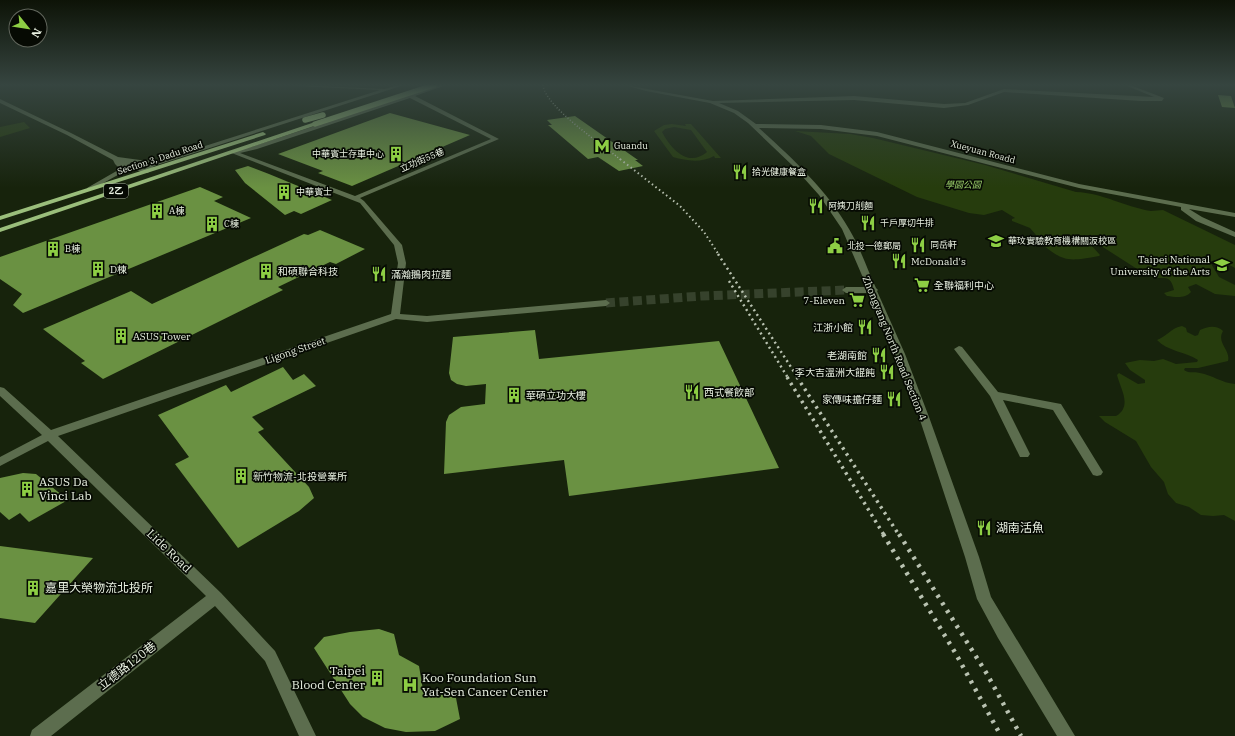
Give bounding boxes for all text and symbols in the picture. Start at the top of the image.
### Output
north arrow [8,8,48,48]
text: N [28,26,45,41]
metro station icon: Guandu [593,137,611,155]
street label: Section 3, Dadu Road [116,138,205,177]
street label: Xueyuan Roadd [950,138,1017,166]
place label: Guandu [614,140,648,151]
building icon: 中華賓士存車中心 [387,145,405,163]
street label: 立功街55巷 [398,145,445,174]
place label: 中華賓士存車中心 [312,148,384,159]
restaurant icon: 拾光健康餐盒 [731,163,749,181]
place label: 拾光健康餐盒 [752,166,806,177]
park label: 學園公園 [945,179,983,190]
building icon: 中華賓士 [275,183,293,201]
road number: 2乙 [104,184,128,198]
place label: 中華賓士 [296,186,332,197]
restaurant icon: 阿姨刀削麵 [807,197,825,215]
place label: 阿姨刀削麵 [828,200,873,211]
building icon: A棟 [148,202,166,220]
place label: A棟 [169,205,185,216]
restaurant icon: 千戶厚切牛排 [859,214,877,232]
building icon: C棟 [203,215,221,233]
place label: 千戶厚切牛排 [880,217,934,228]
place label: C棟 [224,218,240,229]
school or university icon: 華玟實驗教育機構關汳校區 [987,232,1005,250]
place label: 華玟實驗教育機構關汳校區 [1008,235,1116,246]
restaurant icon: 同岳軒 [909,236,927,254]
public building icon: 北投一德郵局 [826,237,844,255]
place label: 同岳軒 [930,239,957,250]
building icon: B棟 [44,240,62,258]
place label: 北投一德郵局 [847,240,901,251]
place label: B棟 [65,243,81,254]
restaurant icon: McDonald's [890,252,908,270]
place label: Taipei National University of the Arts [1110,253,1210,278]
place label: McDonald's [911,255,966,268]
school or university icon: Taipei National University of the Arts [1213,256,1231,274]
building icon: D棟 [89,260,107,278]
building icon: 和碩聯合科技 [257,262,275,280]
place label: D棟 [110,263,127,276]
place label: 和碩聯合科技 [278,265,338,278]
restaurant icon: 滿瀚鵝肉拉麵 [370,265,388,283]
place label: 滿瀚鵝肉拉麵 [391,268,451,281]
street label: Zhongyang North Road Section 4 [860,274,930,422]
supermarket icon: 全聯福利中心 [913,276,931,294]
place label: 全聯福利中心 [934,279,994,292]
supermarket icon: 7-Eleven [848,291,866,309]
place label: 7-Eleven [803,294,846,307]
restaurant icon: 江浙小館 [856,318,874,336]
place label: 江浙小館 [813,321,853,334]
building icon: ASUS Tower [112,327,130,345]
place label: ASUS Tower [133,330,191,343]
street label: Ligong Street [264,334,327,367]
restaurant icon: 老湖南館 [870,346,888,364]
place label: 老湖南館 [827,349,867,362]
restaurant icon: 李大吉溫洲大餛飩 [878,363,896,381]
place label: 李大吉溫洲大餛飩 [795,366,875,379]
restaurant icon: 西式餐飲部 [683,383,701,401]
building icon: 華碩立功大樓 [505,386,523,404]
place label: 西式餐飲部 [704,386,754,399]
place label: 華碩立功大樓 [526,389,586,402]
restaurant icon: 家傳味擔仔麵 [885,390,903,408]
place label: 家傳味擔仔麵 [822,393,882,406]
building icon: 新竹物流-北投營業所 [232,467,250,485]
place label: 新竹物流-北投營業所 [253,470,347,483]
place label: ASUS Da Vinci Lab [39,474,92,503]
building icon: ASUS Da Vinci Lab [18,480,36,498]
restaurant icon: 湖南活魚 [975,519,993,537]
place label: 湖南活魚 [996,520,1044,535]
street label: Lide Road [144,526,195,576]
building icon: 嘉里大榮物流北投所 [24,579,42,597]
place label: 嘉里大榮物流北投所 [45,580,153,595]
street label: 立德路120巷 [95,638,159,693]
place label: Taipei Blood Center [292,663,366,692]
building icon: Taipei Blood Center [368,669,386,687]
place label: Koo Foundation Sun Yat-Sen Cancer Center [422,670,549,699]
hospital icon: Koo Foundation Sun Yat-Sen Cancer Center [401,676,419,694]

